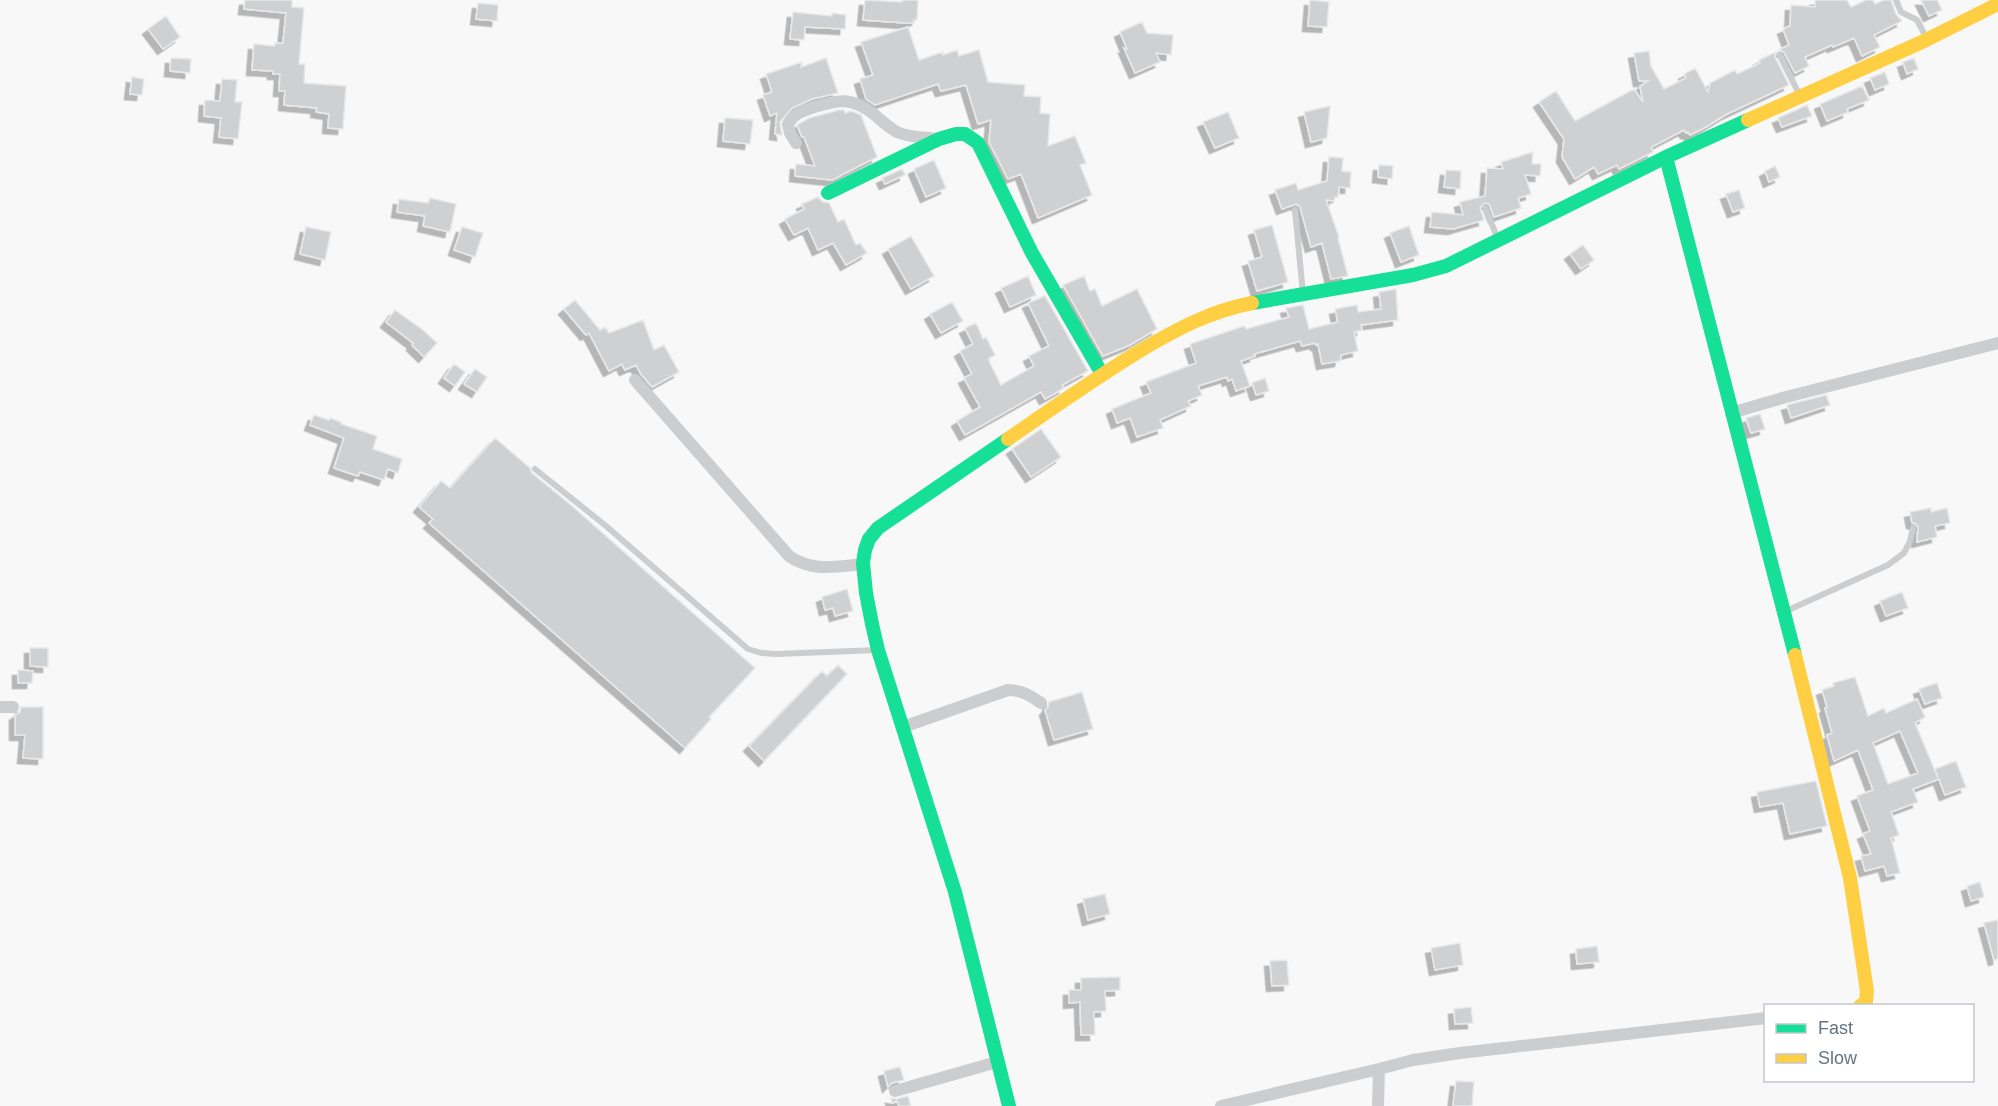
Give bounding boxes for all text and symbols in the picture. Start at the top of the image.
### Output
legend [1764,1004,1974,1082]
text: Fast [1818,1018,1853,1038]
text: Slow [1818,1048,1858,1068]

